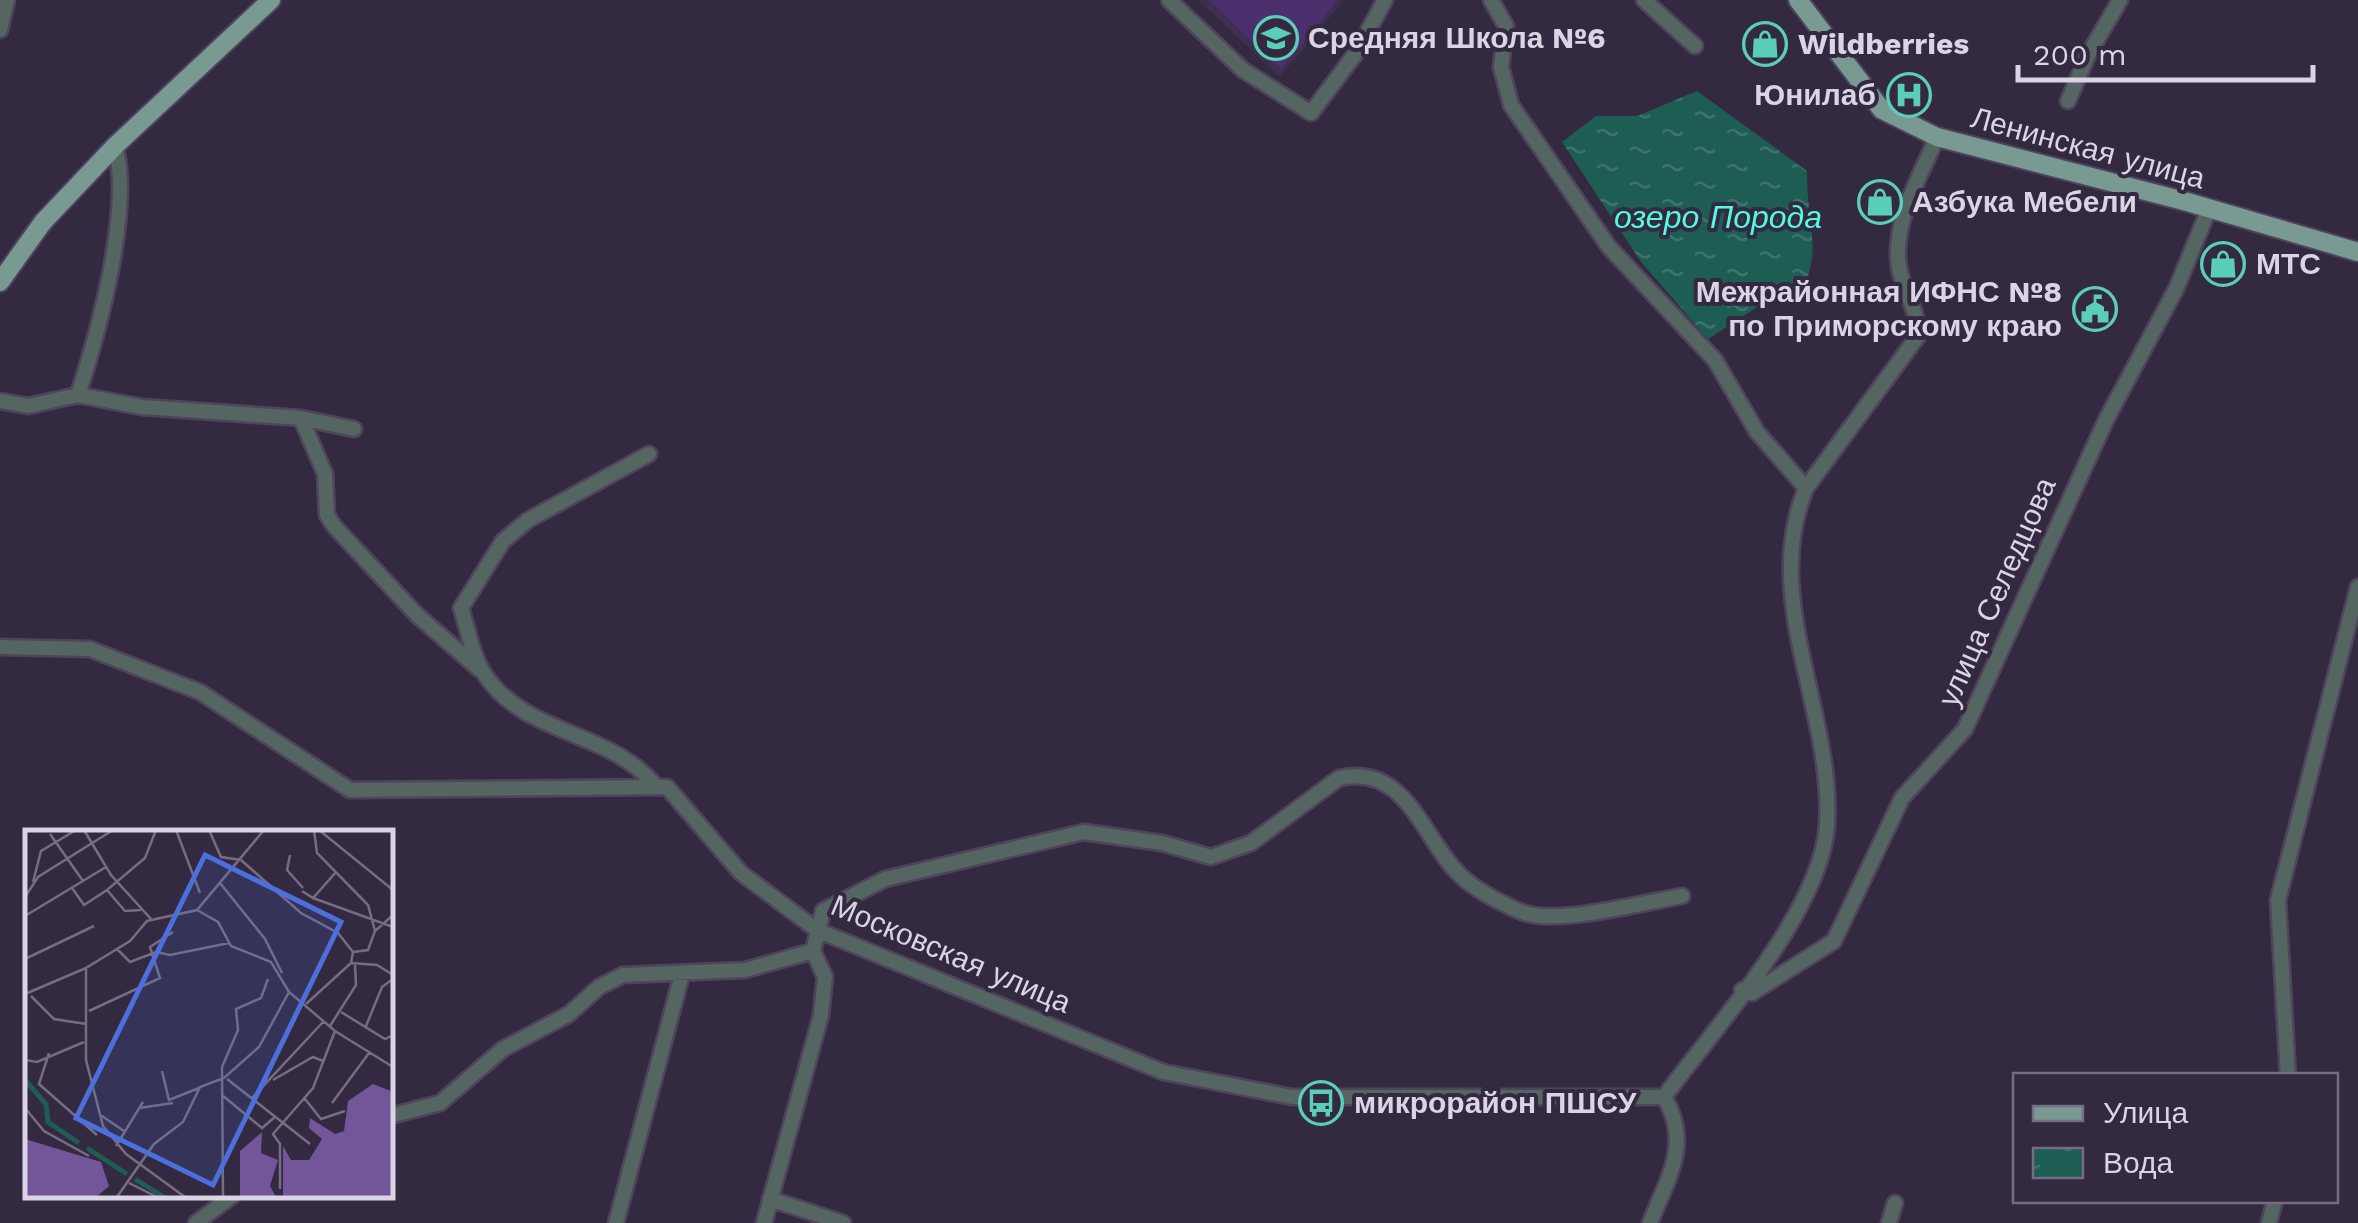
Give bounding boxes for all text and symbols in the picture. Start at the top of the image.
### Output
school or university icon: Средняя Школа №6 [1253,15,1299,61]
place label: Средняя Школа №6 [1308,20,1606,55]
scale bar [2018,20,2313,82]
shop icon: Wildberries [1742,21,1788,67]
place label: Wildberries [1798,26,1969,61]
text: 200 m [2033,37,2127,72]
hospital icon: Юнилаб [1886,72,1932,118]
place label: Юнилаб [1754,77,1876,112]
street label: Ленинская улица [1967,99,2209,196]
shop icon: Азбука Мебели [1857,179,1903,225]
place label: Азбука Мебели [1912,184,2137,219]
water label: озеро Порода [1614,198,1822,236]
shop icon: МТС [2200,241,2246,287]
place label: МТС [2256,246,2321,281]
place label: Межрайонная ИФНС №8 по Приморскому краю [1696,274,2062,343]
public building icon: Межрайонная ИФНС №8 по Приморскому краю [2072,286,2118,332]
street label: улица Селедцова [1930,472,2063,712]
inset map [25,830,392,1198]
street label: Московская улица [826,887,1077,1020]
legend [2013,1073,2338,1203]
bus stop icon: микрорайон ПШСУ [1298,1080,1344,1126]
place label: микрорайон ПШСУ [1354,1085,1637,1120]
text: Улица [2103,1095,2188,1130]
text: Вода [2103,1145,2174,1180]

